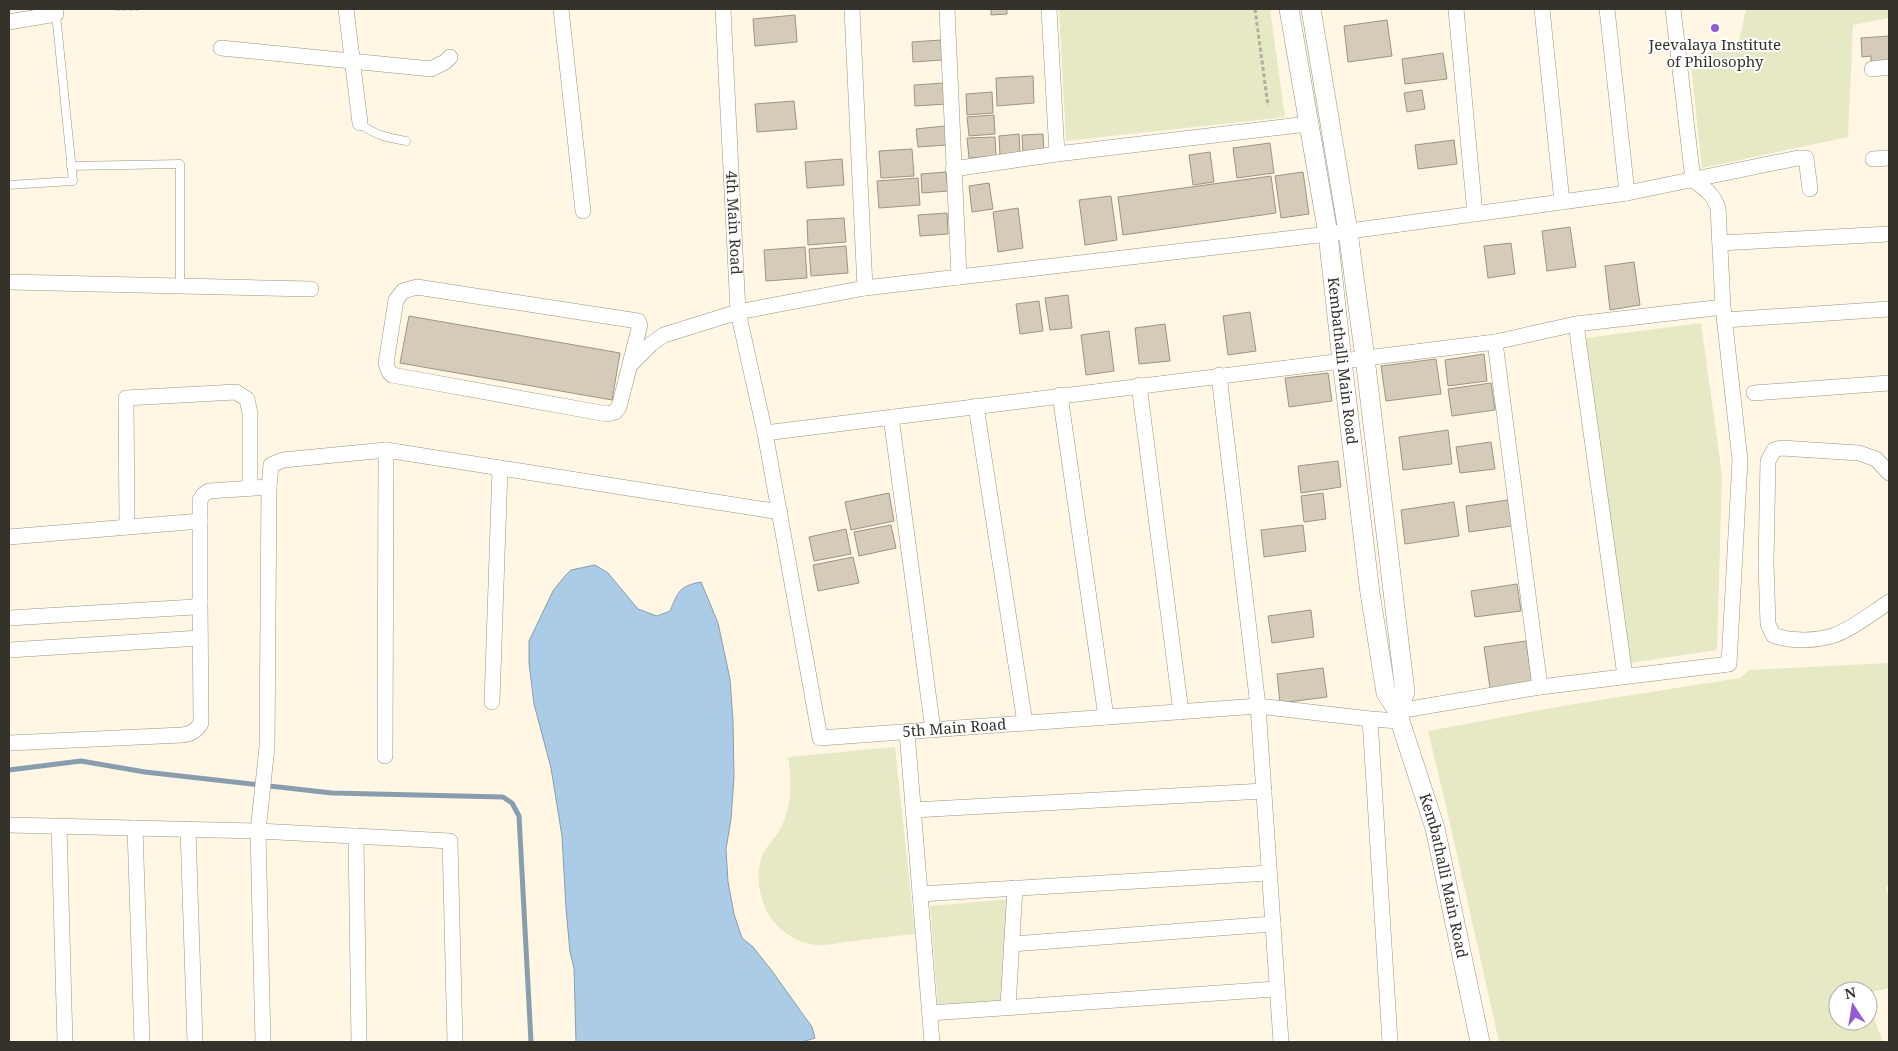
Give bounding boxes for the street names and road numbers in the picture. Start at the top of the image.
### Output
street label: 4th Main Road [722,170,747,275]
street label: Kembathalli Main Road [1324,276,1363,446]
street label: 5th Main Road [902,713,1007,741]
street label: Kembathalli Main Road [1415,791,1473,960]

